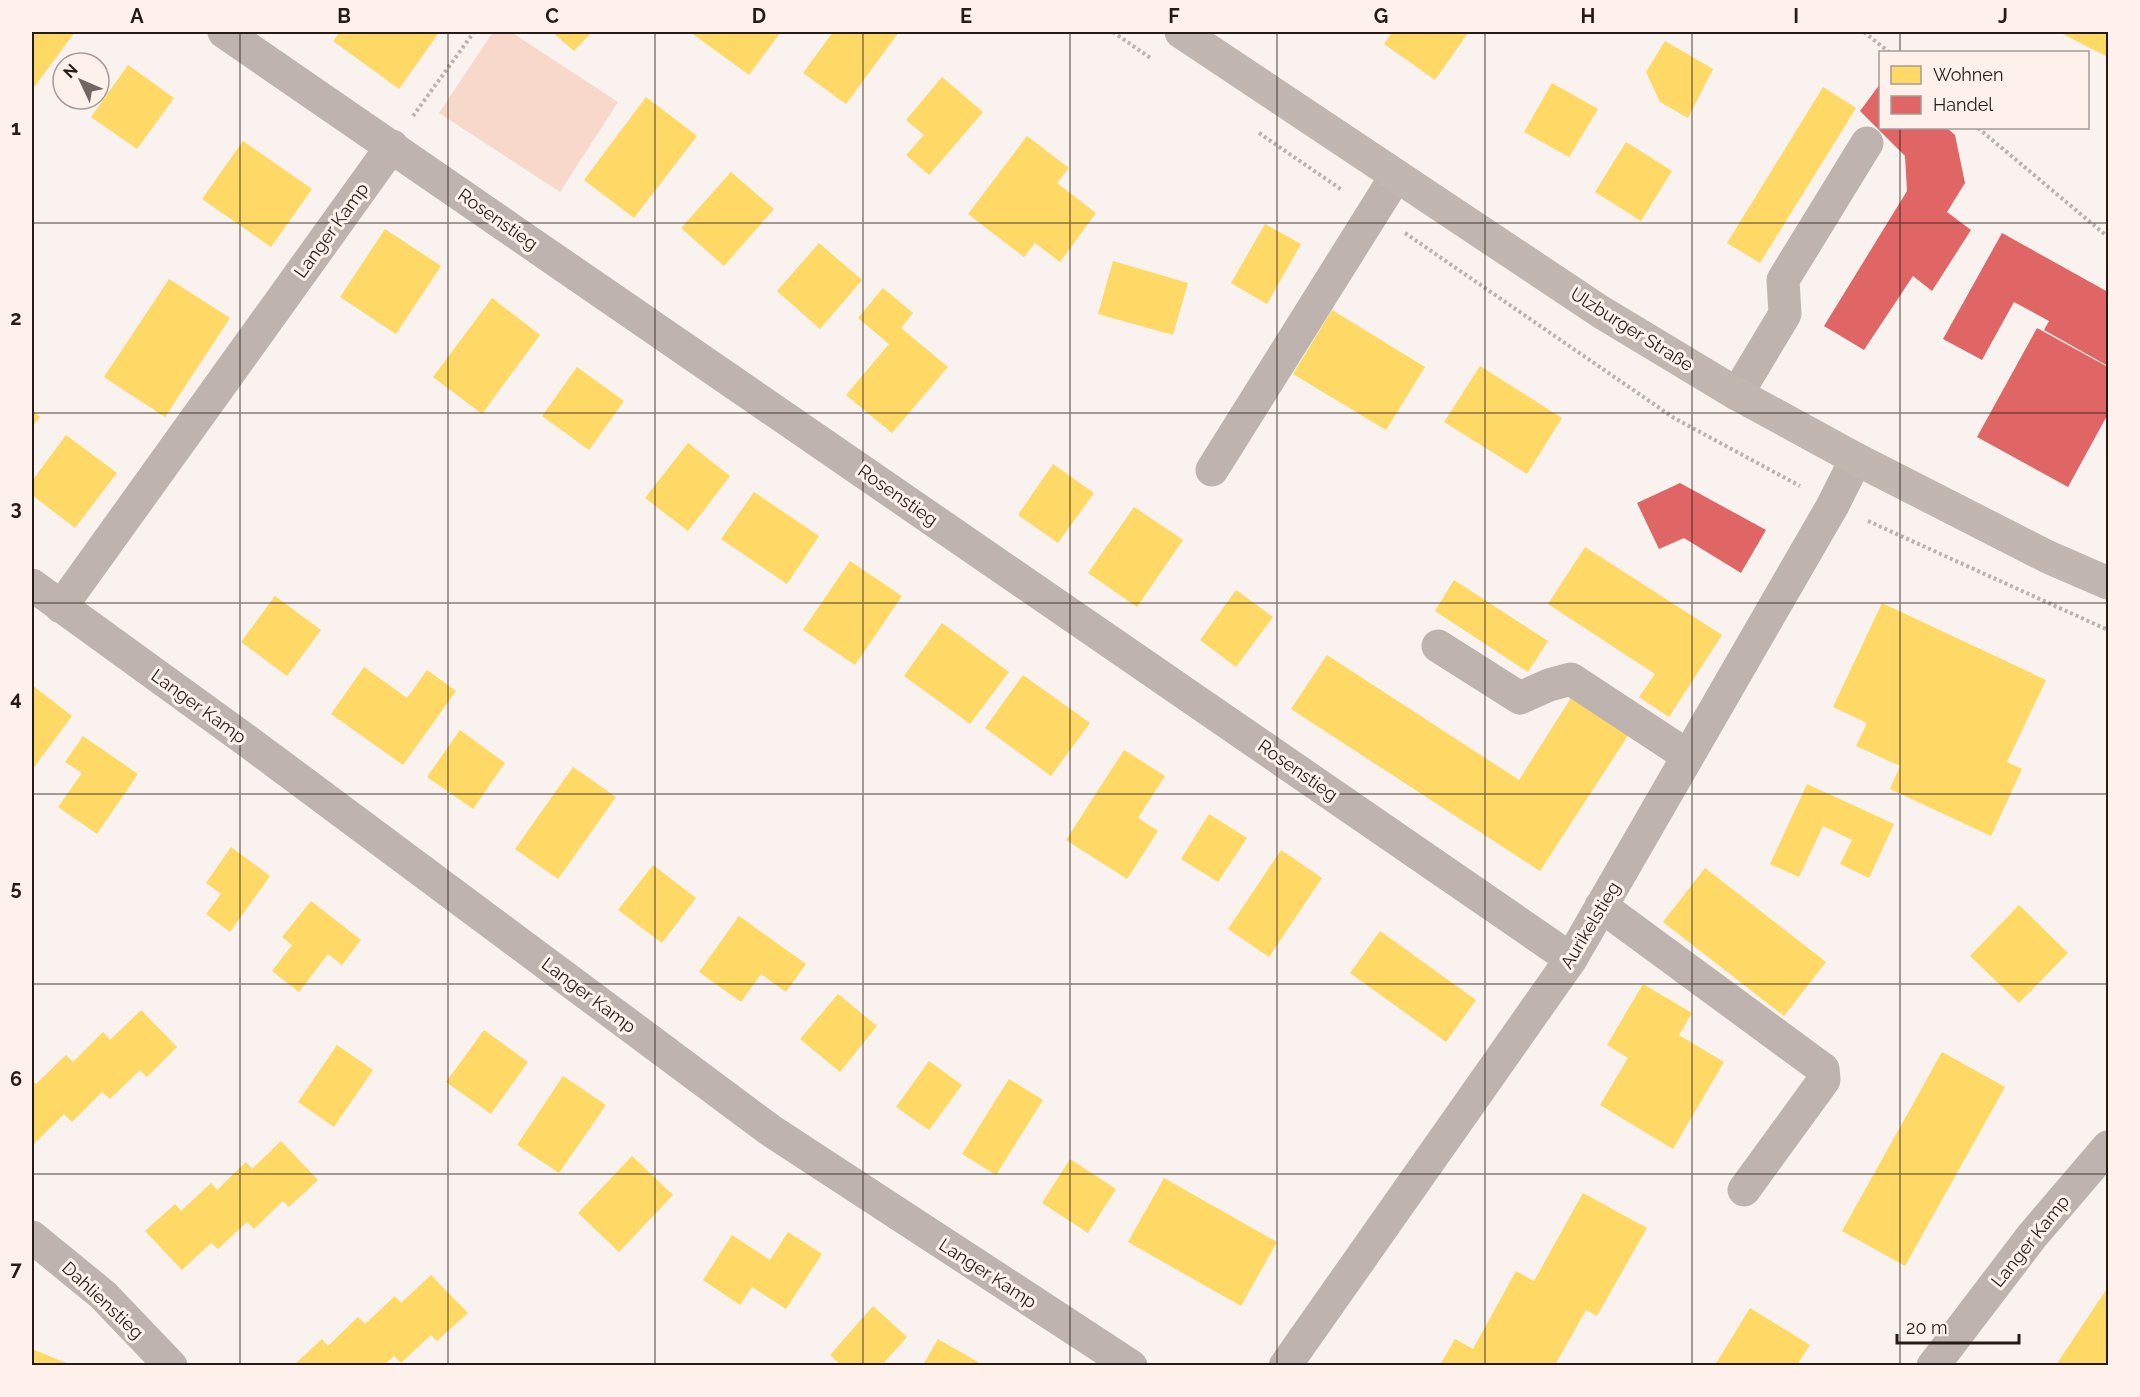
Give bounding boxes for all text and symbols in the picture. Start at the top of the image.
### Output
text: A [130,4,144,28]
text: B [337,4,351,28]
text: C [545,4,559,28]
text: D [752,4,766,28]
text: E [960,4,972,28]
text: F [1168,4,1180,28]
text: G [1374,4,1388,28]
text: H [1581,4,1595,28]
text: I [1793,4,1799,28]
text: J [1998,4,2008,28]
north arrow [51,51,111,111]
legend [1879,51,2089,129]
text: N [59,60,82,82]
text: Wohnen [1933,64,2003,85]
text: Handel [1933,94,1993,115]
text: 1 [11,116,21,140]
street label: Langer Kamp [290,179,372,281]
street label: Rosenstieg [454,184,542,254]
street label: Ulzburger Straße [1567,283,1698,375]
text: 2 [10,306,22,330]
street label: Rosenstieg [854,460,942,530]
text: 3 [10,496,22,520]
street label: Langer Kamp [148,665,250,747]
text: 4 [10,686,22,710]
street label: Rosenstieg [1254,735,1342,805]
text: 5 [10,876,22,900]
street label: Aurikelstieg [1556,878,1624,972]
street label: Langer Kamp [538,953,640,1037]
text: 6 [10,1067,22,1091]
street label: Langer Kamp [1987,1191,2073,1291]
street label: Langer Kamp [935,1234,1041,1312]
text: 7 [10,1257,22,1281]
street label: Dahlienstieg [58,1257,148,1343]
scale bar [1897,1307,2018,1345]
text: 20 m [1906,1317,1948,1338]

